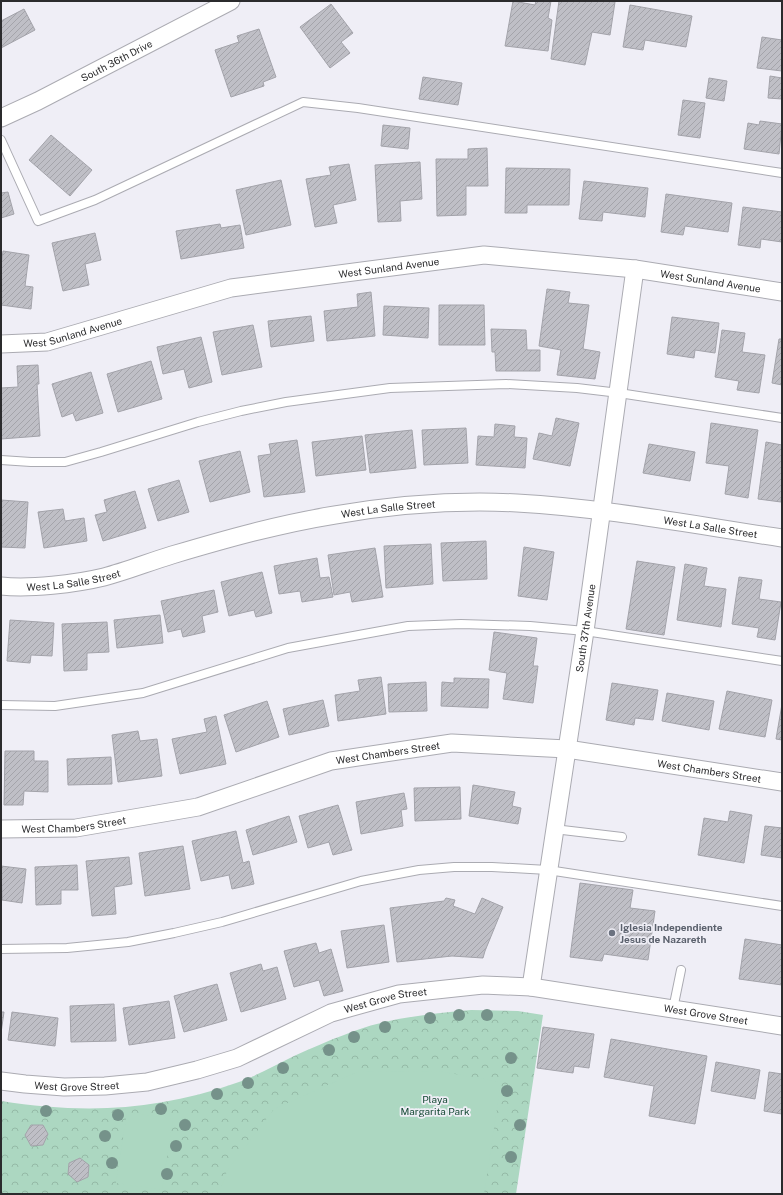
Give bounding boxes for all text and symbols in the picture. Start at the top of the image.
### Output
street label: South 36th Drive [79,37,154,84]
street label: West Sunland Avenue [338,255,440,280]
street label: West Sunland Avenue [659,267,762,295]
street label: West Sunland Avenue [23,314,124,349]
street label: West La Salle Street [340,498,436,520]
street label: West La Salle Street [663,514,758,540]
street label: West La Salle Street [26,567,122,593]
street label: South 37th Avenue [573,583,597,673]
street label: West Chambers Street [335,739,441,766]
street label: West Chambers Street [656,757,762,785]
street label: West Chambers Street [21,813,127,835]
place label: Iglesia Independiente Jesus de Nazareth [620,921,723,945]
marker: Iglesia Independiente Jesus de Nazareth [607,928,617,938]
street label: West Grove Street [342,985,428,1015]
street label: West Grove Street [663,1002,749,1027]
street label: West Grove Street [34,1079,120,1093]
park label: Playa Margarita Park [400,1093,470,1117]

